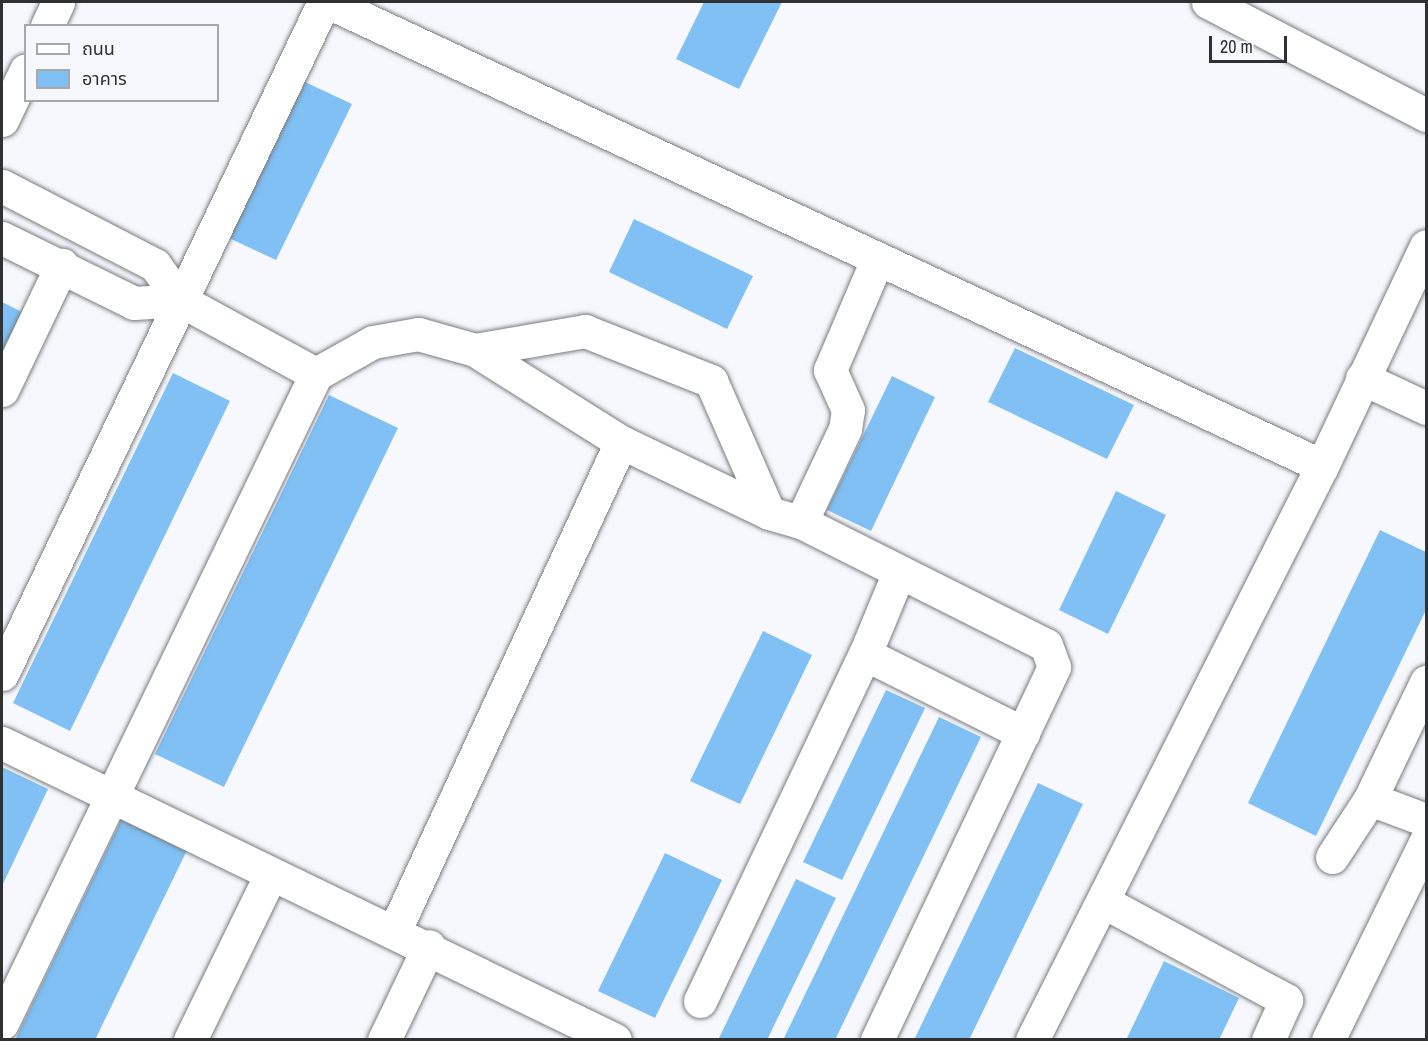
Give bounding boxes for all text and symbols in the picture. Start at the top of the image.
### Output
legend [24,24,219,102]
scale bar [1212,24,1290,62]
text: 20 m [1220,34,1253,59]
text: ถนน [82,36,115,61]
text: อาคาร [82,66,127,91]

